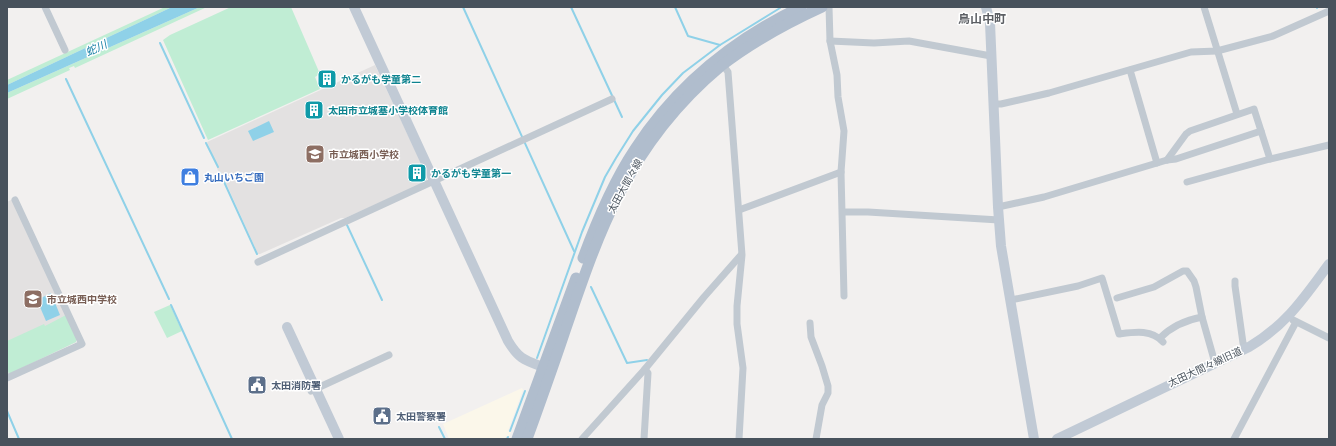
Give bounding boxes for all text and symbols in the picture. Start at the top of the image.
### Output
district label: 鳥山中町 [958,11,1006,26]
water label: 蛇川 [83,37,110,59]
building icon: かるがも学童第二 [316,68,338,90]
place label: かるがも学童第二 [341,73,421,86]
building icon: 太田市立城塞小学校体育館 [303,99,325,121]
place label: 太田市立城塞小学校体育館 [328,104,448,117]
school or university icon: 市立城西小学校 [304,143,326,165]
place label: 市立城西小学校 [329,148,399,161]
street label: 太田大間々線 [605,157,645,215]
building icon: かるがも学童第一 [406,162,428,184]
shop icon: 丸山いちご園 [179,166,201,188]
place label: かるがも学童第一 [431,167,511,180]
place label: 丸山いちご園 [204,171,264,184]
school or university icon: 市立城西中学校 [22,288,44,310]
place label: 市立城西中学校 [47,293,117,306]
street label: 太田大間々線旧道 [1166,344,1244,390]
public building icon: 太田消防署 [246,374,268,396]
place label: 太田消防署 [271,379,321,392]
public building icon: 太田警察署 [371,405,393,427]
place label: 太田警察署 [396,410,446,423]

